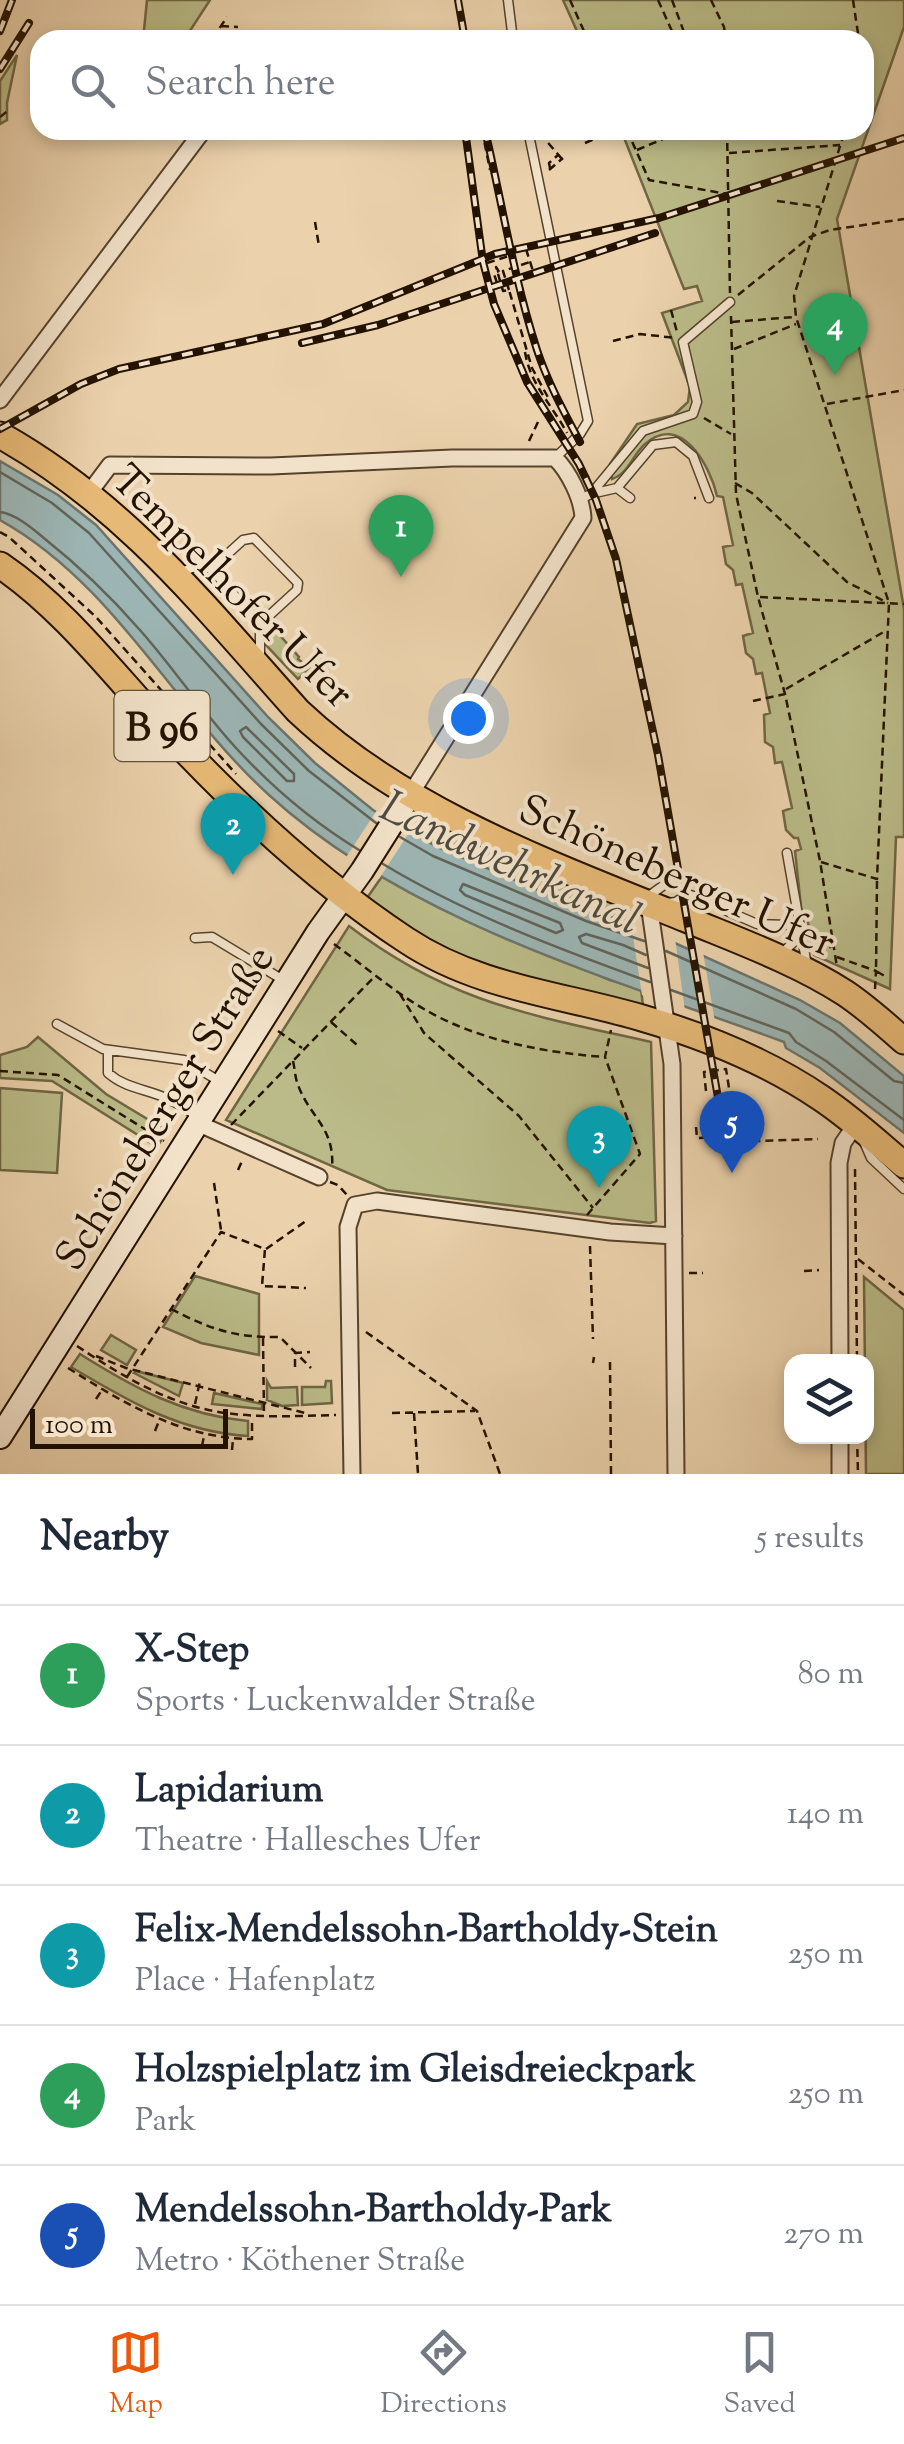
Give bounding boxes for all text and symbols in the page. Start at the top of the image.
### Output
search box [30,30,874,140]
icon: search [65,58,120,113]
text: Search here [145,58,336,112]
pin: 4 [802,292,868,375]
street label: Tempelhofer Ufer [95,453,366,724]
pin: 1 [368,494,434,577]
road number: B 96 [114,691,210,761]
your location [443,693,494,744]
water label: Landwehrkanal [368,777,650,955]
street label: Schöneberger Ufer [508,782,844,975]
pin: 2 [200,792,266,875]
street label: Schöneberger Straße [43,935,292,1284]
pin: 5 [700,1090,764,1173]
pin: 3 [566,1106,632,1188]
map controls [784,1354,874,1444]
button: layers [784,1354,874,1444]
scale bar [30,1404,228,1448]
text: 100 m [45,1406,113,1446]
text: Nearby [40,1509,169,1569]
text: 5 results [756,1516,864,1562]
text: X-Step [135,1625,249,1679]
text: 1 [67,1652,78,1698]
text: 80 m [798,1652,864,1698]
text: Sports · Luckenwalder Straße [135,1679,536,1725]
text: Lapidarium [135,1765,323,1819]
text: 2 [65,1792,80,1838]
text: 140 m [787,1792,864,1838]
text: Theatre · Hallesches Ufer [135,1819,480,1865]
text: Felix-Mendelssohn-Bartholdy-Stein [135,1905,718,1959]
text: 3 [66,1932,79,1978]
text: 250 m [788,1932,864,1978]
text: Place · Hafenplatz [135,1959,375,2005]
text: Holzspielplatz im Gleisdreieckpark [135,2045,696,2099]
text: 4 [64,2072,81,2118]
text: 250 m [788,2072,864,2118]
text: Park [135,2099,196,2145]
text: Mendelssohn-Bartholdy-Park [135,2185,612,2239]
text: 5 [67,2212,78,2258]
text: 270 m [783,2212,864,2258]
text: Metro · Köthener Straße [135,2239,465,2285]
tab: Map [108,2325,163,2425]
tab: Directions [380,2325,507,2425]
tab: Saved [724,2325,796,2425]

